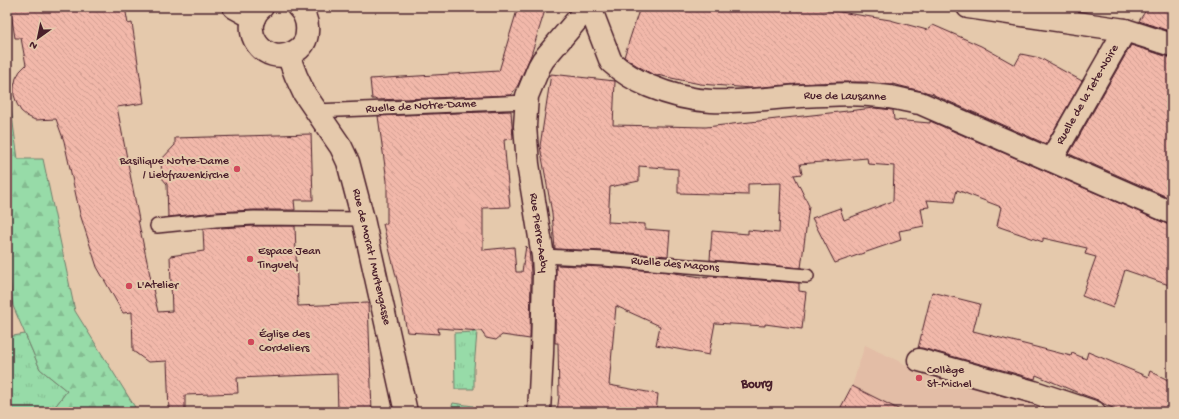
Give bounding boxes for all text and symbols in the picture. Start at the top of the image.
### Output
north arrow [18,18,58,58]
text: N [27,38,40,52]
street label: Ruelle de la Tete-Noire [1054,42,1123,148]
street label: Rue de Lausanne [804,89,887,105]
street label: Ruelle de Notre-Dame [365,97,478,117]
place label: Basilique Notre-Dame / Liebfrauenkirche [119,155,230,183]
marker: Basilique Notre-Dame / Liebfrauenkirche [232,164,242,174]
street label: Rue de Morat / Murtengasse [348,187,394,327]
street label: Rue Pierre-Aeby [525,192,551,274]
place label: Espace Jean Tinguely [257,245,321,273]
marker: Espace Jean Tinguely [245,254,255,264]
street label: Ruelle des Maçons [630,254,720,276]
place label: L'Atelier [137,279,180,293]
marker: L'Atelier [124,281,134,291]
place label: Église des Cordeliers [259,328,310,356]
marker: Église des Cordeliers [246,337,256,347]
place label: Collège St-Michel [927,364,972,392]
marker: Collège St-Michel [914,373,924,383]
district label: Bourg [740,377,773,392]

